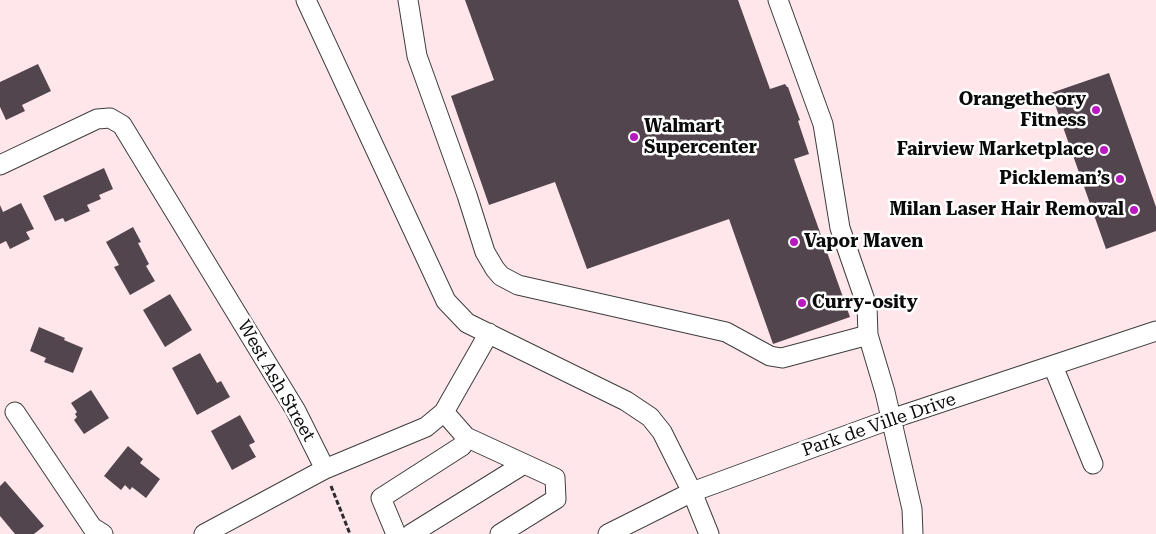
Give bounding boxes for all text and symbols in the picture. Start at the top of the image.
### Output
place label: Orangetheory Fitness [959,89,1086,132]
marker: Orangetheory Fitness [1090,104,1102,116]
place label: Walmart Supercenter [644,116,757,158]
marker: Walmart Supercenter [628,131,640,143]
place label: Fairview Marketplace [897,139,1094,161]
marker: Fairview Marketplace [1098,144,1110,156]
place label: Pickleman’s [999,168,1110,190]
marker: Pickleman’s [1114,173,1126,185]
place label: Milan Laser Hair Removal [889,199,1124,221]
marker: Milan Laser Hair Removal [1128,204,1140,216]
place label: Vapor Maven [804,231,923,253]
marker: Vapor Maven [788,236,800,248]
place label: Curry-osity [812,292,917,314]
marker: Curry-osity [796,297,808,309]
street label: West Ash Street [233,317,319,445]
street label: Park de Ville Drive [799,389,959,461]

